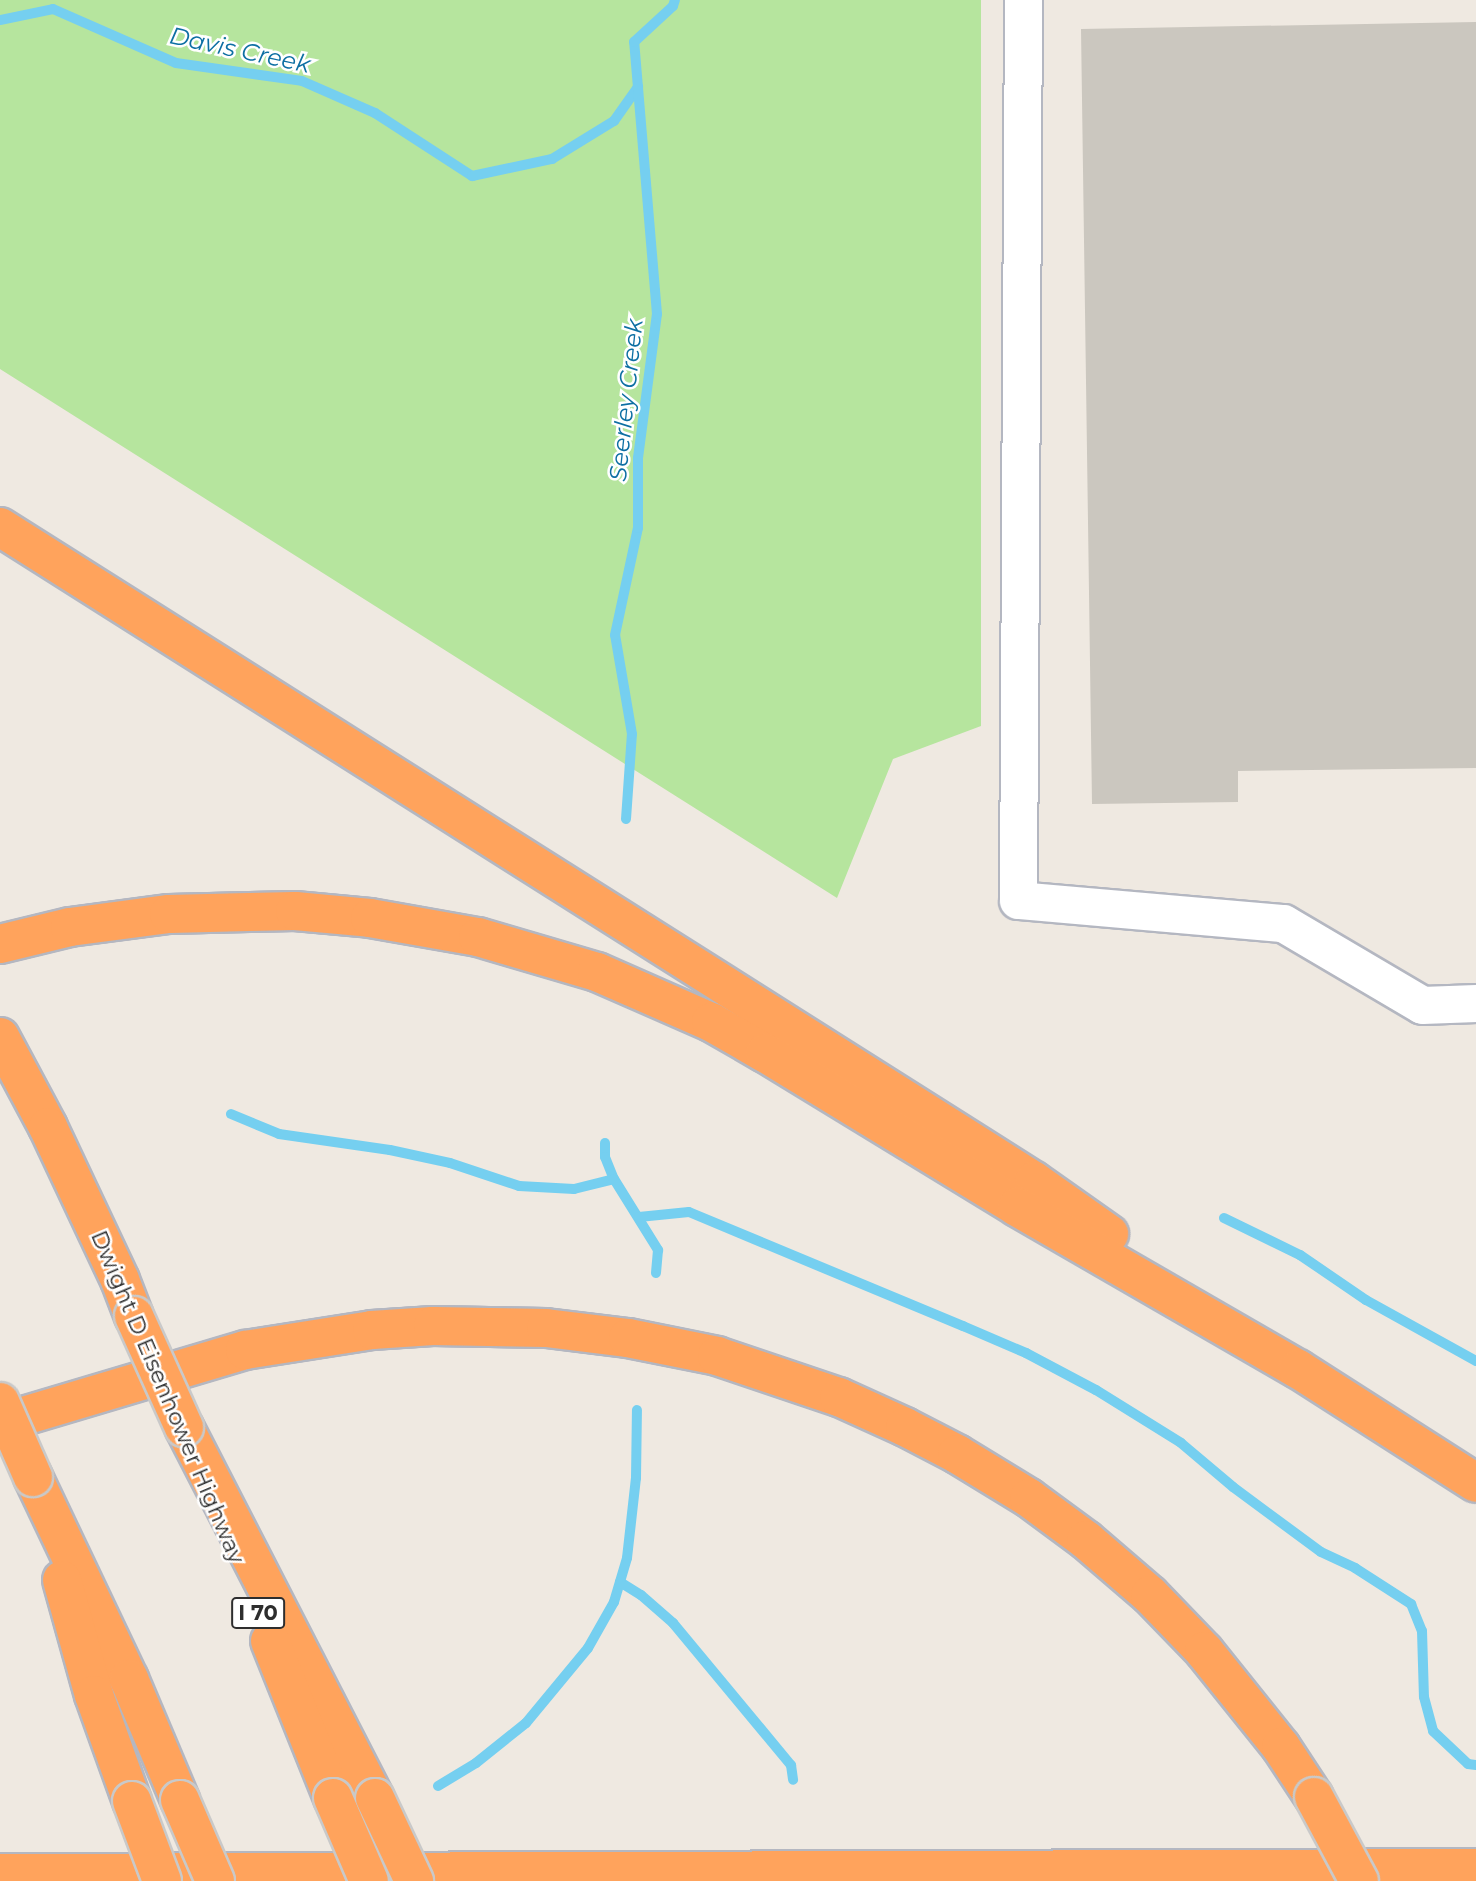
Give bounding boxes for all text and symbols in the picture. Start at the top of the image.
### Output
water label: Davis Creek [167,21,313,79]
water label: Seerley Creek [603,317,649,483]
street label: Dwight D Eisenhower Highway [85,1226,251,1568]
road number: I 70 [230,1596,286,1630]

